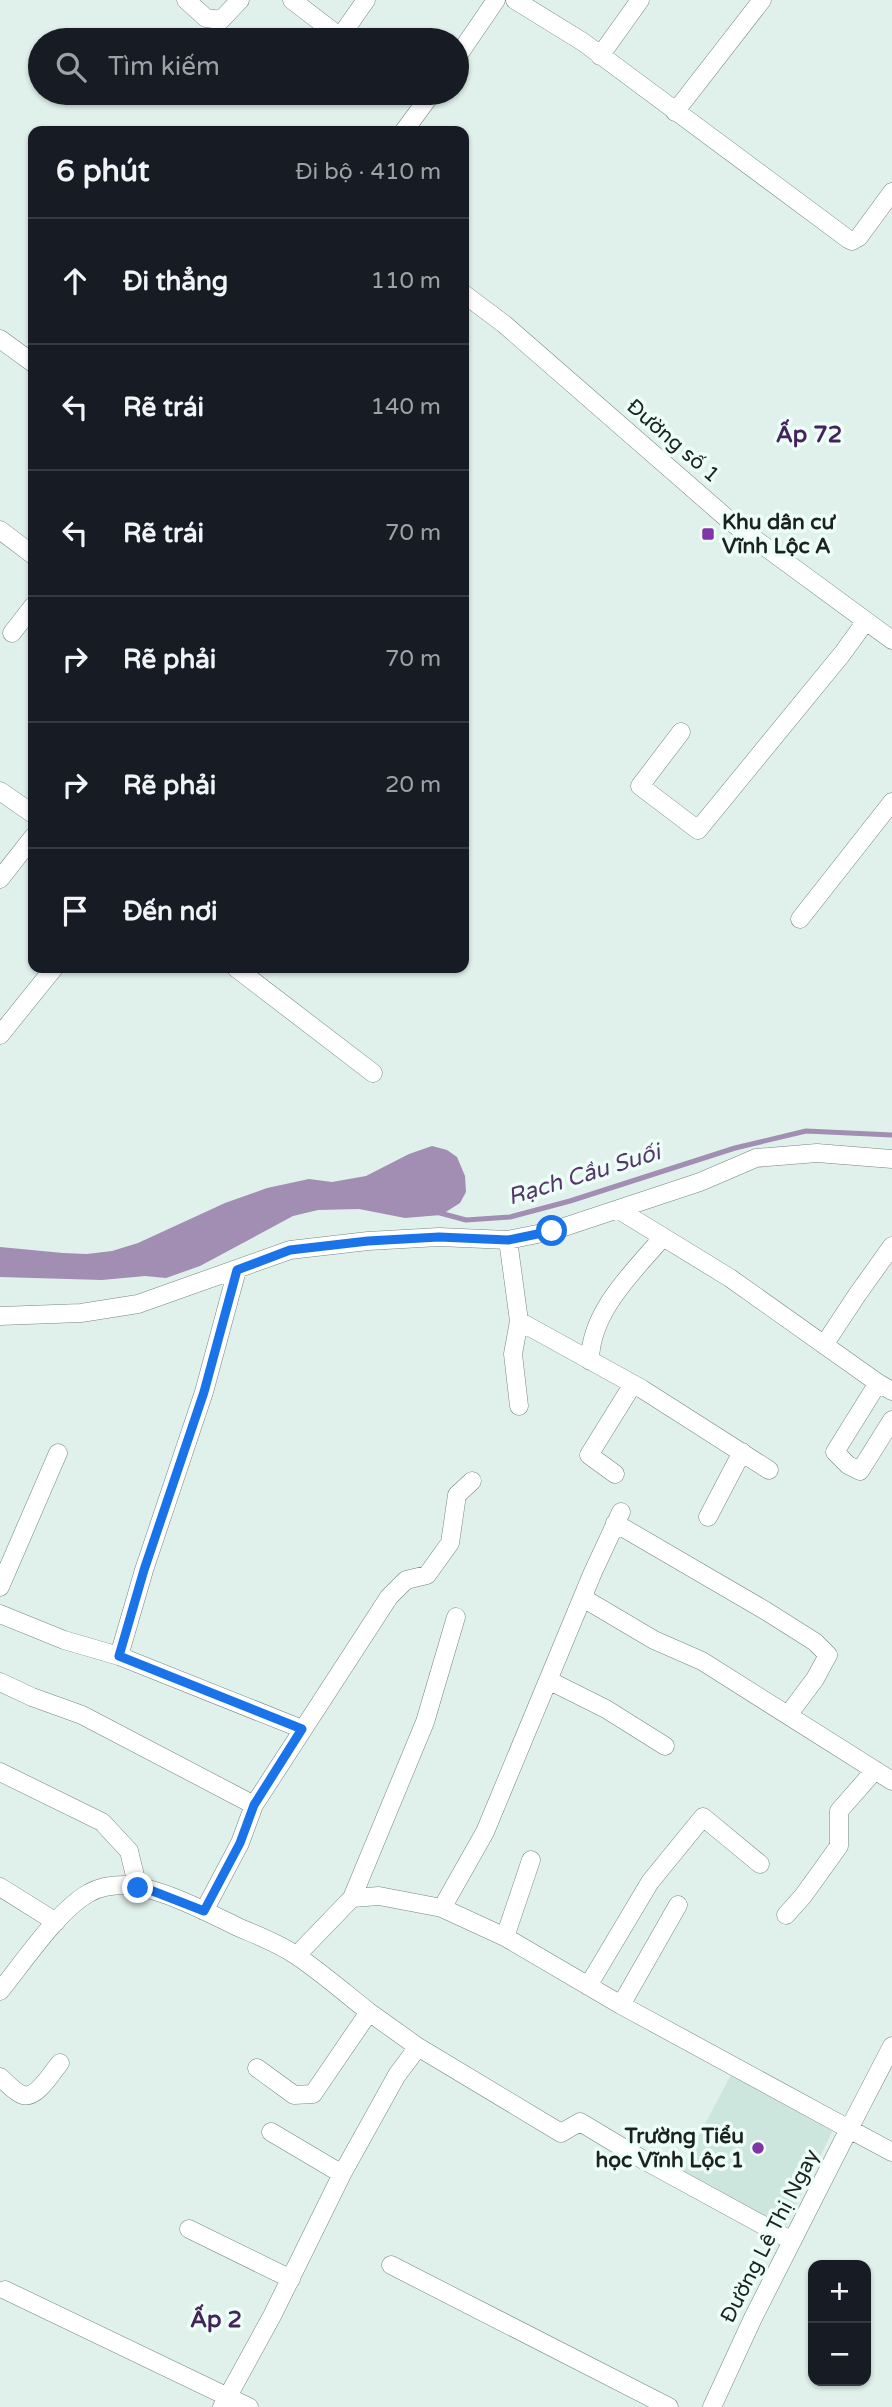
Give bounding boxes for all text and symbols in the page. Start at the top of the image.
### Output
search box [28,28,469,105]
icon: search [52,48,90,86]
text: Tìm kiếm [108,51,220,82]
text: 6 phút [56,153,149,190]
text: Đi bộ · 410 m [295,158,441,186]
icon: ahead [56,262,94,300]
text: Đi thẳng [123,266,228,297]
text: 110 m [371,267,441,295]
icon: left [56,388,94,426]
text: Rẽ trái [123,392,204,423]
text: 140 m [371,393,441,421]
street label: Đường số 1 [622,394,724,488]
district label: Ấp 72 [776,419,842,449]
place label: Khu dân cư Vĩnh Lộc A [722,510,837,559]
icon: left [56,514,94,552]
text: Rẽ trái [123,518,204,549]
text: 70 m [385,519,441,547]
marker: Khu dân cư Vĩnh Lộc A [700,526,716,542]
icon: right [56,640,94,678]
text: Rẽ phải [123,644,216,675]
text: 70 m [385,645,441,673]
icon: right [56,766,94,804]
text: Rẽ phải [123,770,216,801]
text: 20 m [385,771,441,799]
icon: arrive [56,892,94,930]
text: Đến nơi [123,896,218,927]
water label: Rạch Cầu Suối [504,1138,667,1211]
route start [536,1215,567,1246]
route end [122,1872,153,1903]
place label: Trường Tiểu học Vĩnh Lộc 1 [595,2124,744,2173]
marker: Trường Tiểu học Vĩnh Lộc 1 [750,2140,766,2156]
street label: Đường Lê Thị Ngay [715,2145,825,2327]
map controls [808,2260,871,2386]
button: + [808,2260,871,2323]
district label: Ấp 2 [190,2304,242,2334]
button: − [808,2323,871,2386]

